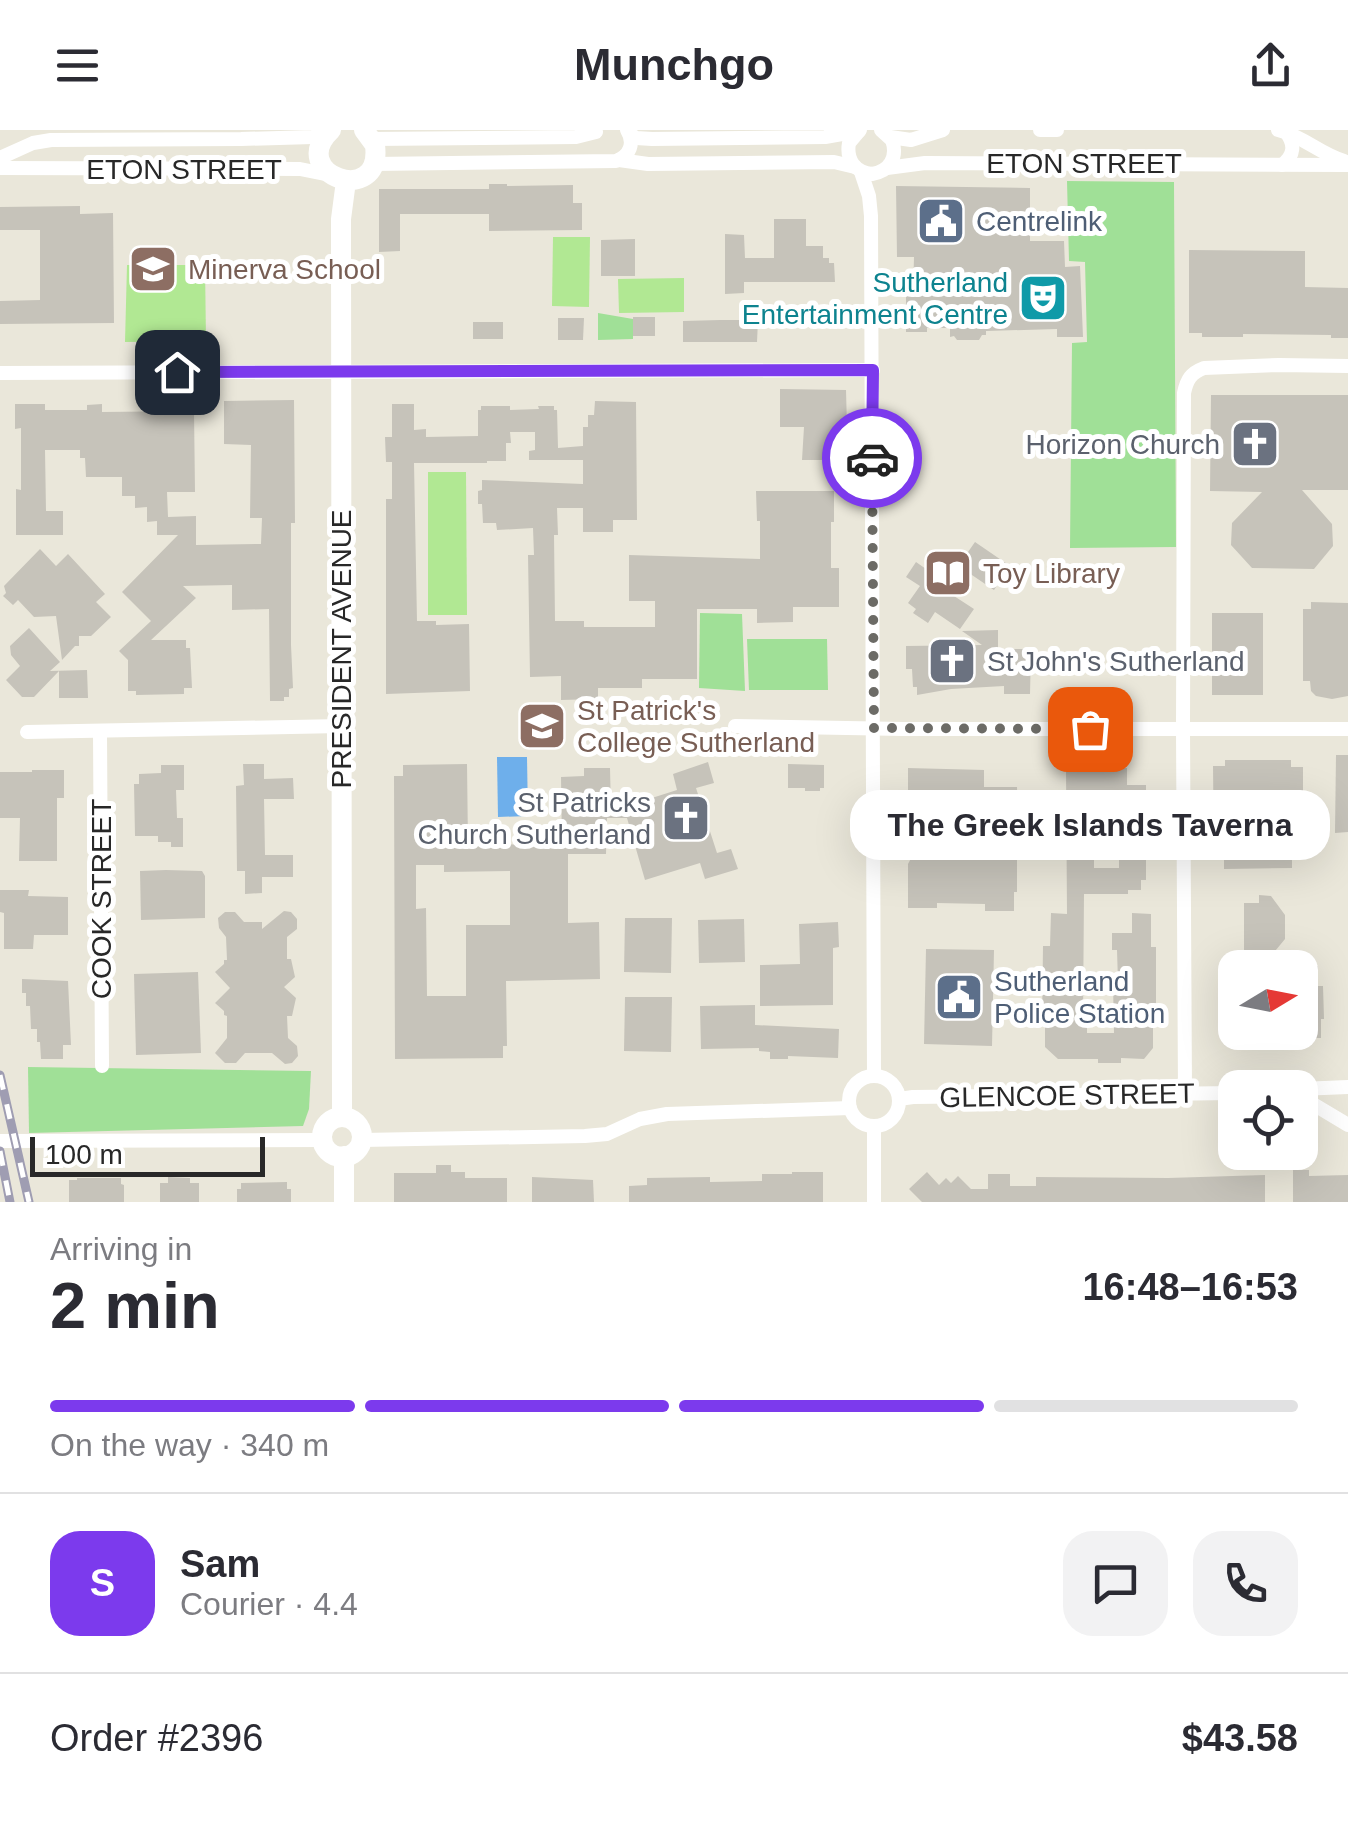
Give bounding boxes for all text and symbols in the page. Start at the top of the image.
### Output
icon: menu [50,38,105,93]
icon: share [1243,38,1298,93]
text: Munchgo [574,39,774,90]
street label: ETON STREET [986,148,1182,179]
street label: ETON STREET [86,154,282,185]
public building icon: Centrelink [915,195,967,247]
place label: Centrelink [976,206,1103,237]
school or university icon: Minerva School [127,243,179,295]
place label: Minerva School [188,254,381,285]
place label: Sutherland Entertainment Centre [742,267,1008,330]
theatre icon: Sutherland Entertainment Centre [1017,272,1069,324]
pin [135,330,220,415]
icon: home [150,345,205,400]
courier [822,408,922,508]
church icon: Horizon Church [1229,418,1281,470]
place label: Horizon Church [1025,429,1220,460]
icon: car [845,431,900,486]
street label: PRESIDENT AVENUE [326,509,357,789]
library icon: Toy Library [922,547,974,599]
place label: Toy Library [983,558,1120,589]
church icon: St John's Sutherland [926,635,978,687]
place label: St John's Sutherland [987,646,1245,677]
pin [1048,687,1133,772]
place label: St Patrick's College Sutherland [577,695,815,758]
school or university icon: St Patrick's College Sutherland [516,700,568,752]
icon: bag [1063,702,1118,757]
place label: St Patricks Church Sutherland [418,787,651,850]
callout: The Greek Islands Taverna [850,789,1330,859]
church icon: St Patricks Church Sutherland [660,792,712,844]
street label: COOK STREET [86,799,117,999]
text: The Greek Islands Taverna [888,807,1292,843]
north arrow [1218,950,1318,1050]
map controls [1218,950,1318,1170]
place label: Sutherland Police Station [994,966,1165,1029]
public building icon: Sutherland Police Station [933,971,985,1023]
button: locate [1218,1070,1318,1170]
street label: GLENCOE STREET [939,1078,1195,1113]
scale bar [30,1132,265,1176]
text: 100 m [45,1139,123,1170]
text: Arriving in [50,1231,192,1267]
text: 16:48–16:53 [1082,1266,1298,1308]
text: 2 min [50,1269,220,1342]
text: On the way · 340 m [50,1427,329,1463]
button: chat [1063,1531,1168,1636]
button: phone [1193,1531,1298,1636]
text: Sam [180,1543,260,1585]
text: S [90,1562,115,1604]
text: Courier · 4.4 [180,1586,358,1622]
text: Order #2396 [50,1717,263,1759]
text: $43.58 [1182,1717,1298,1759]

